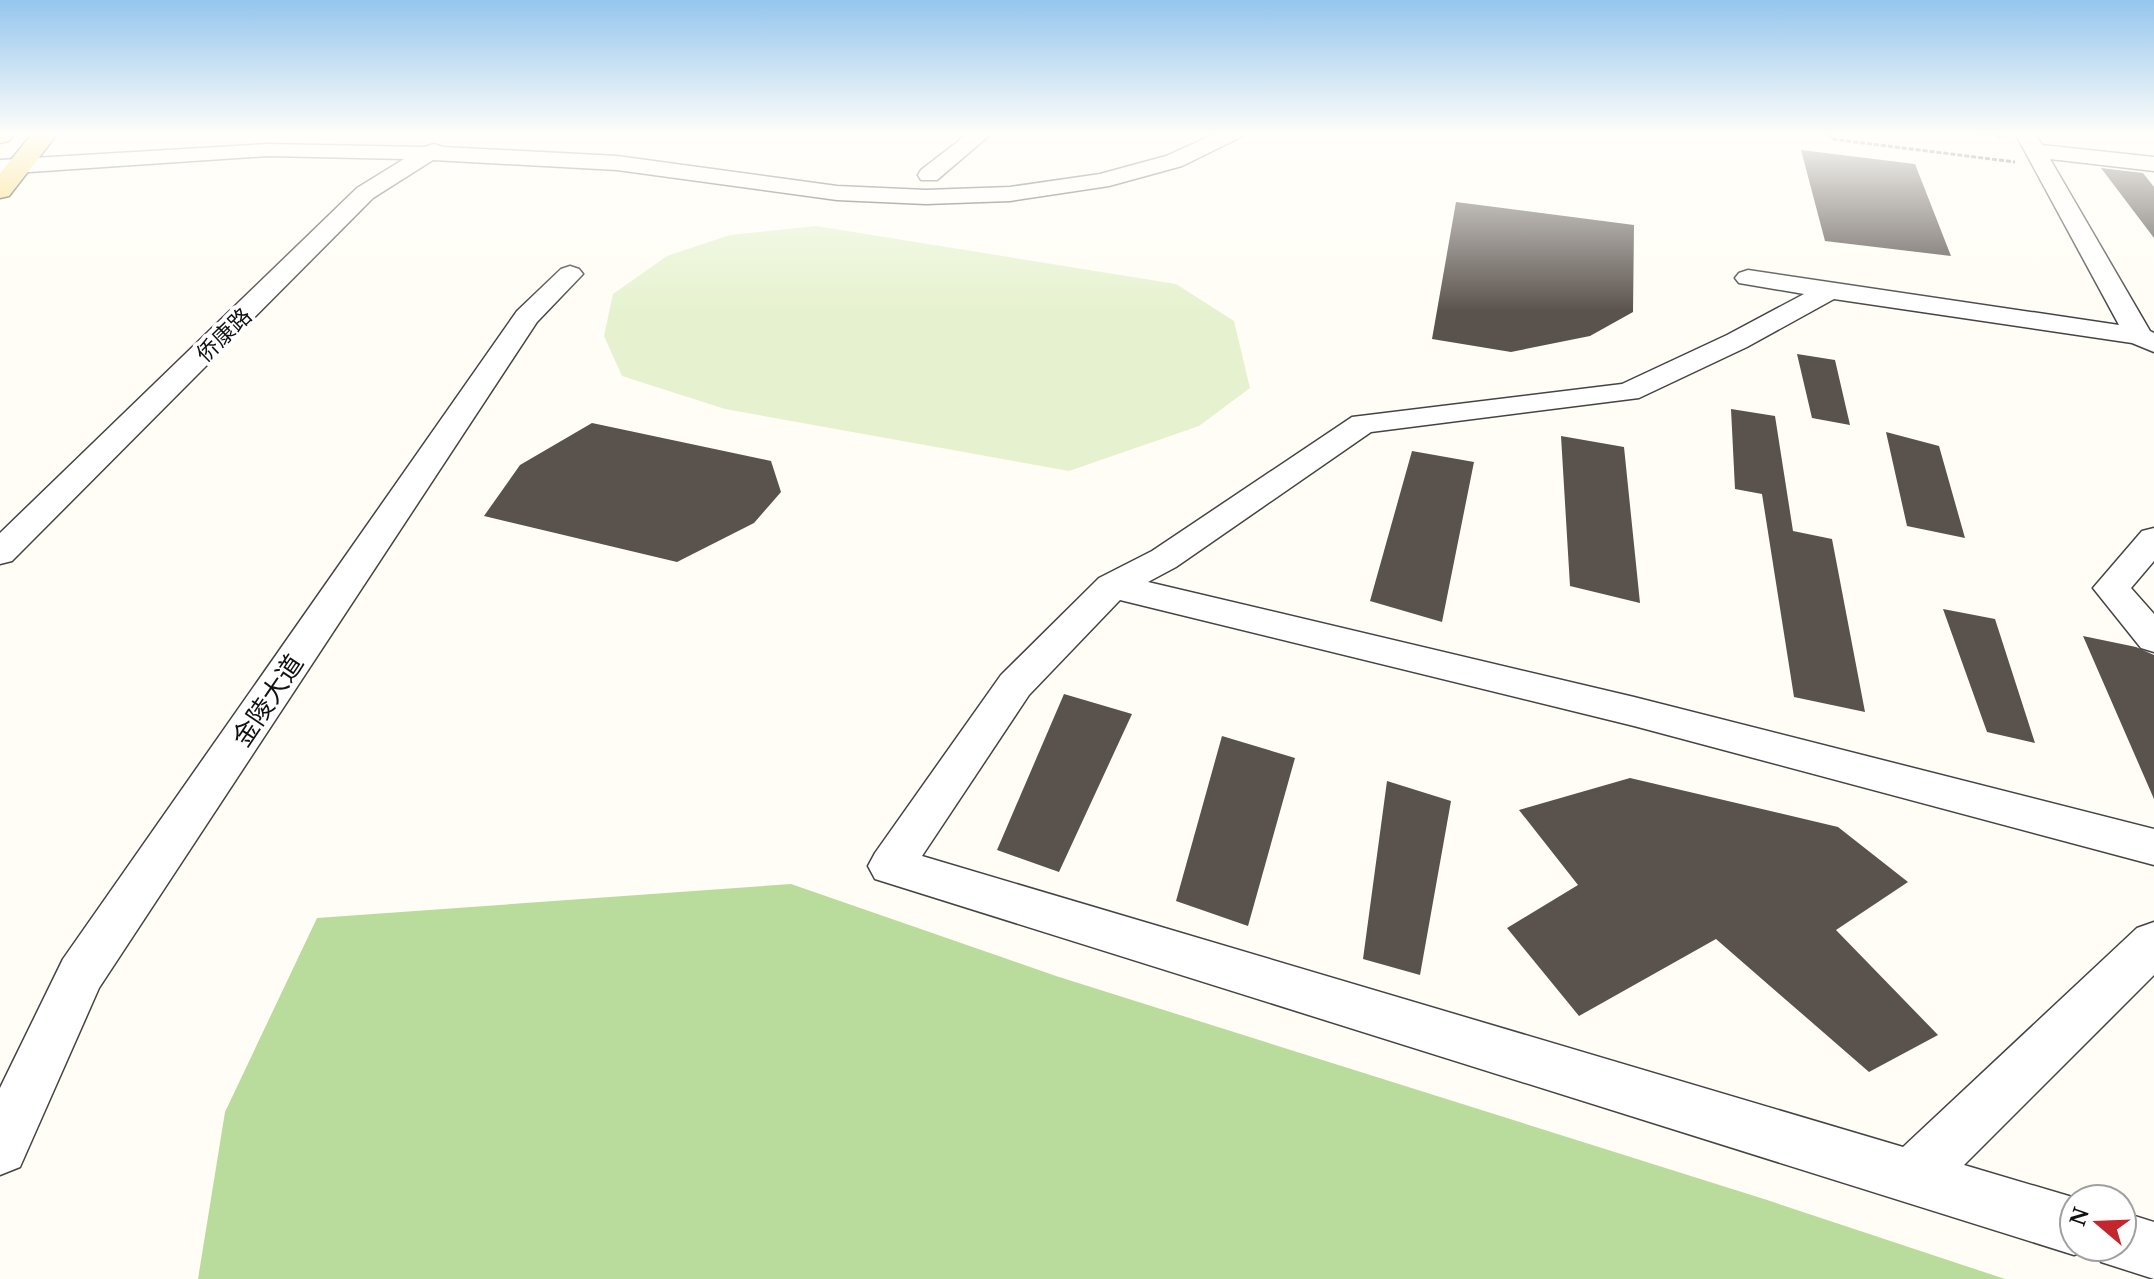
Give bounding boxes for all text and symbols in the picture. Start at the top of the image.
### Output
street label: 侨康路 [189,300,257,368]
street label: 金陵大道 [223,647,311,753]
north arrow [2058,1183,2138,1263]
text: N [2061,1203,2095,1229]

